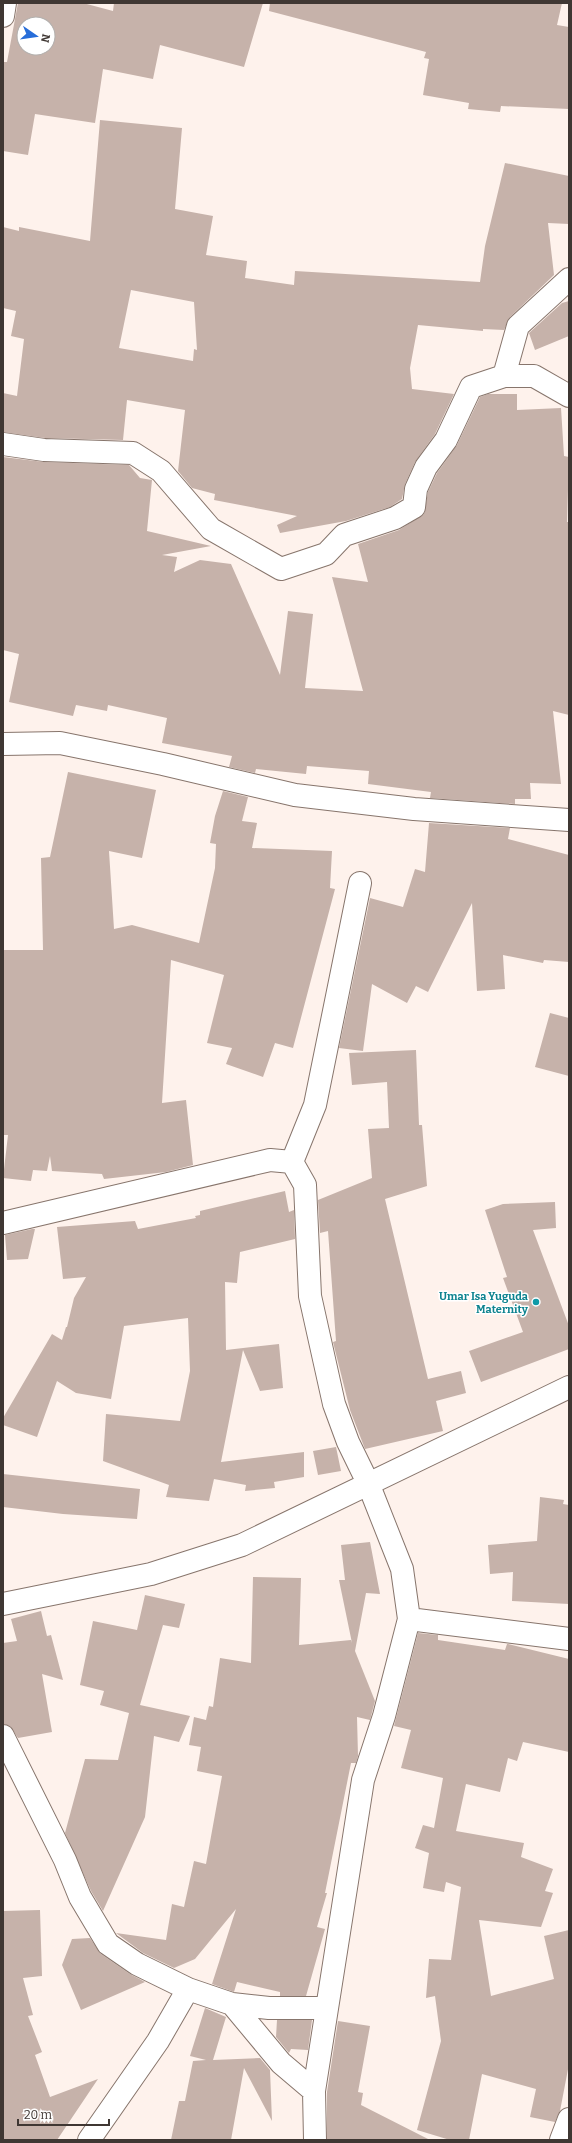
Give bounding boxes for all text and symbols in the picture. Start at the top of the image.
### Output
north arrow [16,16,56,56]
text: N [38,33,53,44]
place label: Umar Isa Yuguda Maternity [439,1290,529,1316]
marker: Umar Isa Yuguda Maternity [531,1297,541,1307]
scale bar [18,2101,109,2127]
text: 20 m [24,2108,53,2122]

